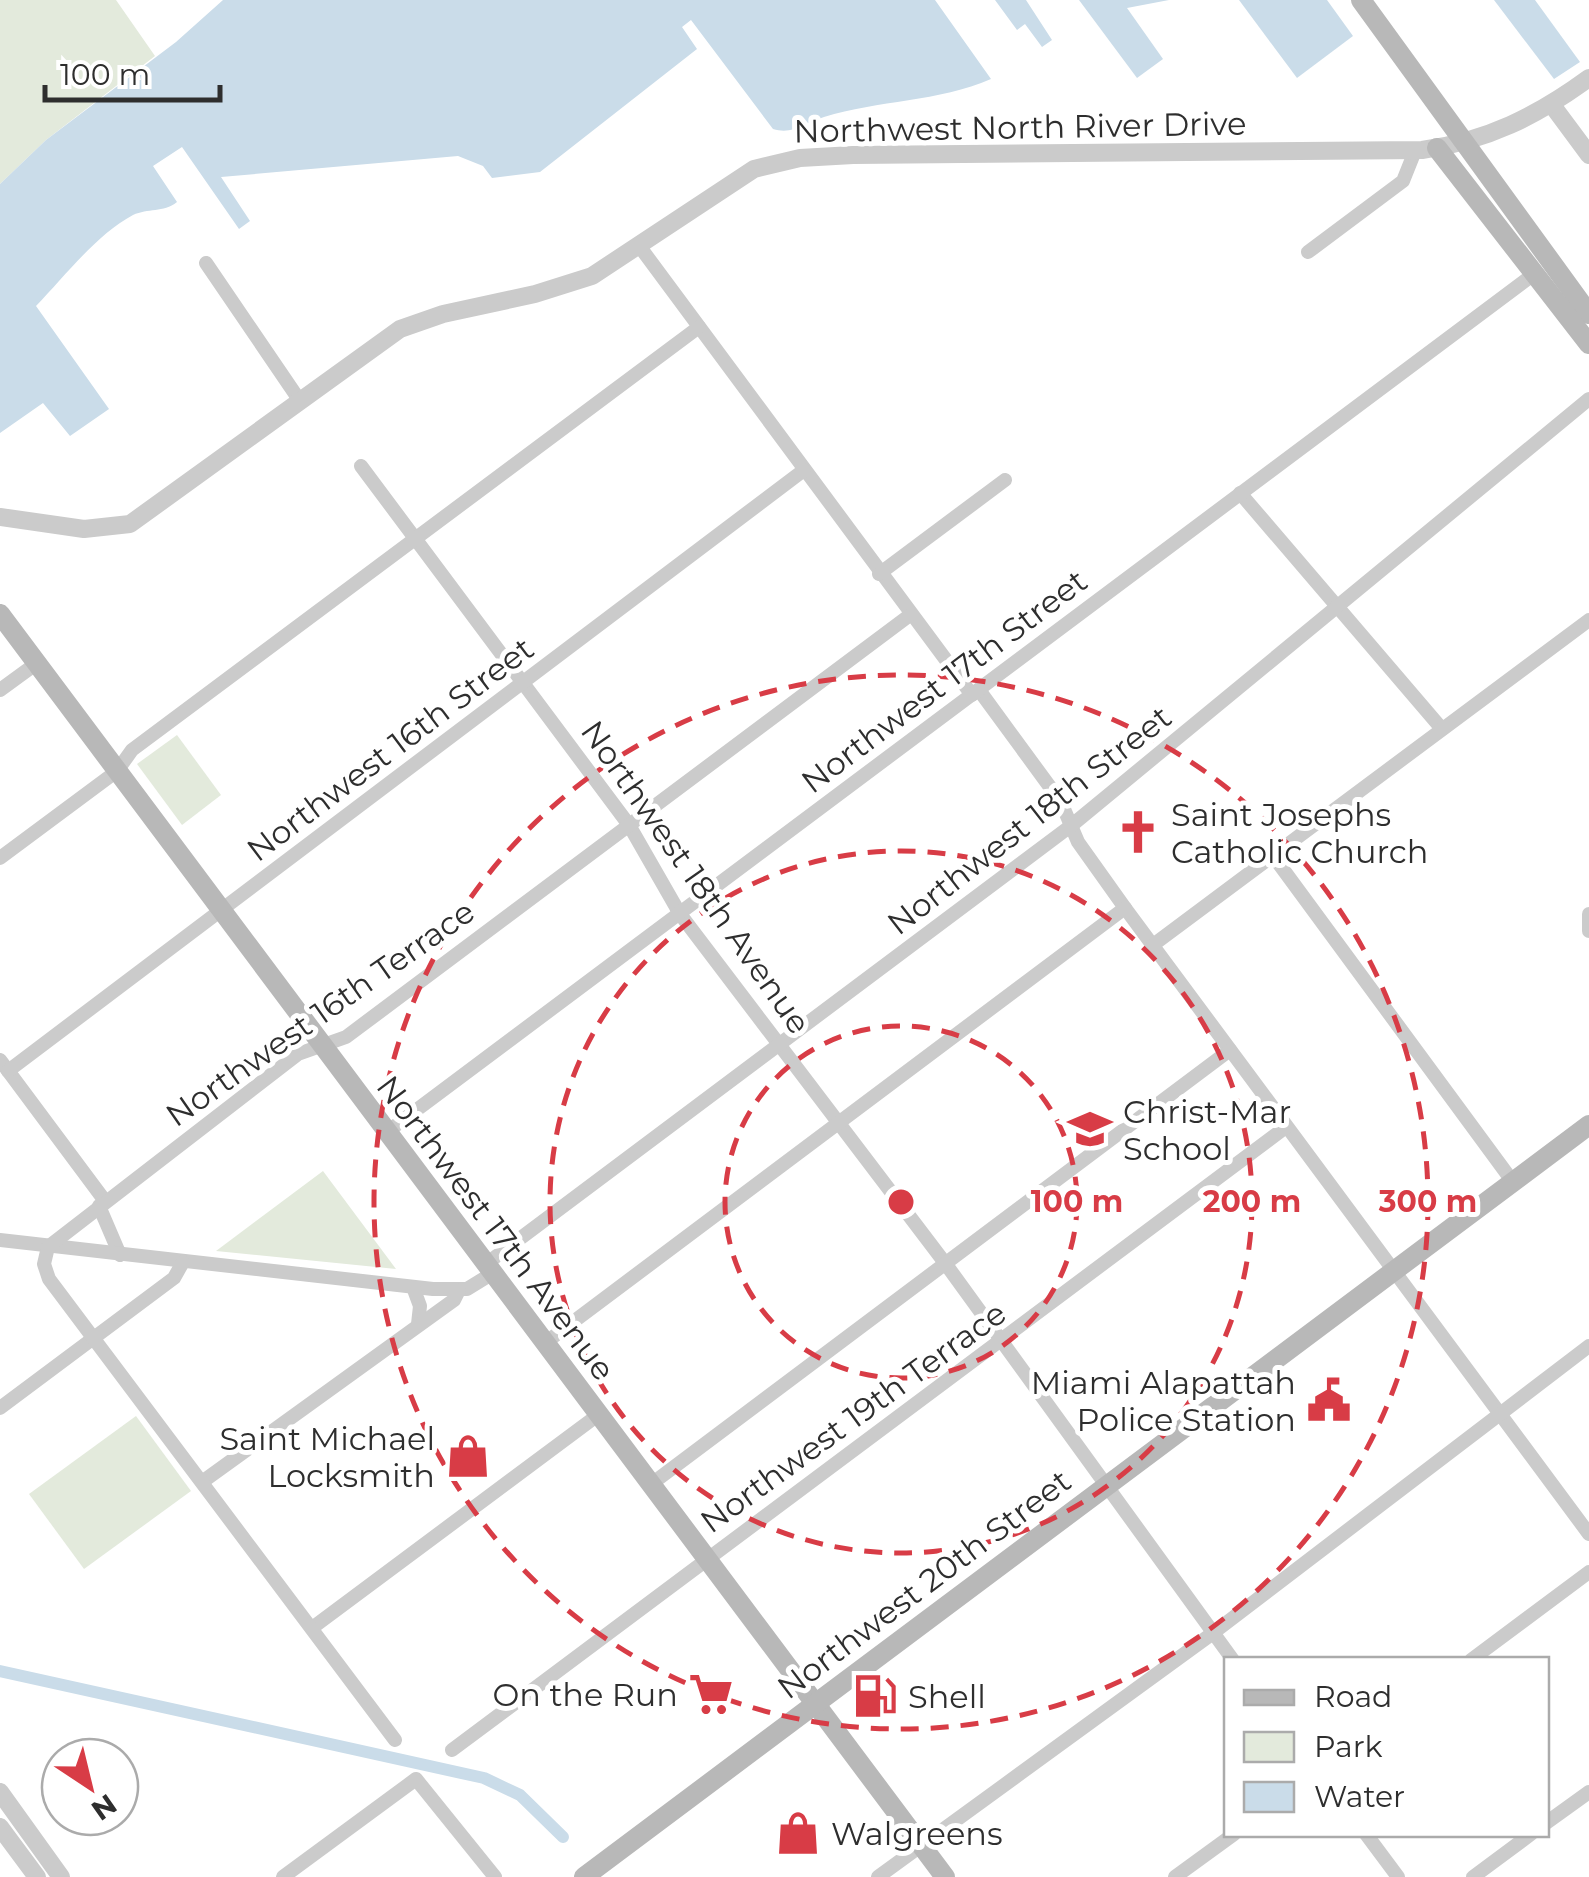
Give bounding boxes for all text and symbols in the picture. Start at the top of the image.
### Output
scale bar [45,40,220,102]
text: 100 m [60,56,150,93]
street label: Northwest North River Drive [793,104,1247,150]
street label: Northwest 17th Street [794,561,1094,801]
street label: Northwest 16th Street [239,629,541,869]
street label: Northwest 18th Street [879,697,1179,943]
street label: Northwest 18th Avenue [573,713,819,1041]
place label: Saint Josephs Catholic Church [1171,795,1428,871]
church icon: Saint Josephs Catholic Church [1114,808,1162,856]
street label: Northwest 16th Terrace [158,892,482,1134]
street label: Northwest 17th Avenue [369,1068,623,1388]
place label: Christ-Mar School [1123,1092,1291,1168]
school or university icon: Christ-Mar School [1066,1105,1114,1153]
text: 100 m [1031,1183,1123,1220]
text: 200 m [1203,1183,1301,1220]
text: 300 m [1378,1183,1477,1220]
centre of rings [883,1184,919,1220]
street label: Northwest 19th Terrace [693,1293,1013,1541]
place label: Miami Alapattah Police Station [1031,1363,1296,1439]
public building icon: Miami Alapattah Police Station [1305,1376,1353,1424]
place label: Saint Michael Locksmith [219,1419,435,1495]
shop icon: Saint Michael Locksmith [444,1432,492,1480]
street label: Northwest 20th Street [770,1461,1078,1707]
legend [1224,1657,1549,1837]
supermarket icon: On the Run [687,1670,735,1718]
fuel station icon: Shell [851,1672,899,1720]
place label: On the Run [493,1675,678,1714]
place label: Shell [908,1677,986,1716]
text: Road [1314,1678,1392,1715]
text: Park [1314,1728,1383,1765]
north arrow [40,1737,140,1837]
text: Water [1314,1778,1405,1815]
text: N [85,1787,123,1828]
shop icon: Walgreens [774,1809,822,1857]
place label: Walgreens [831,1814,1003,1853]

